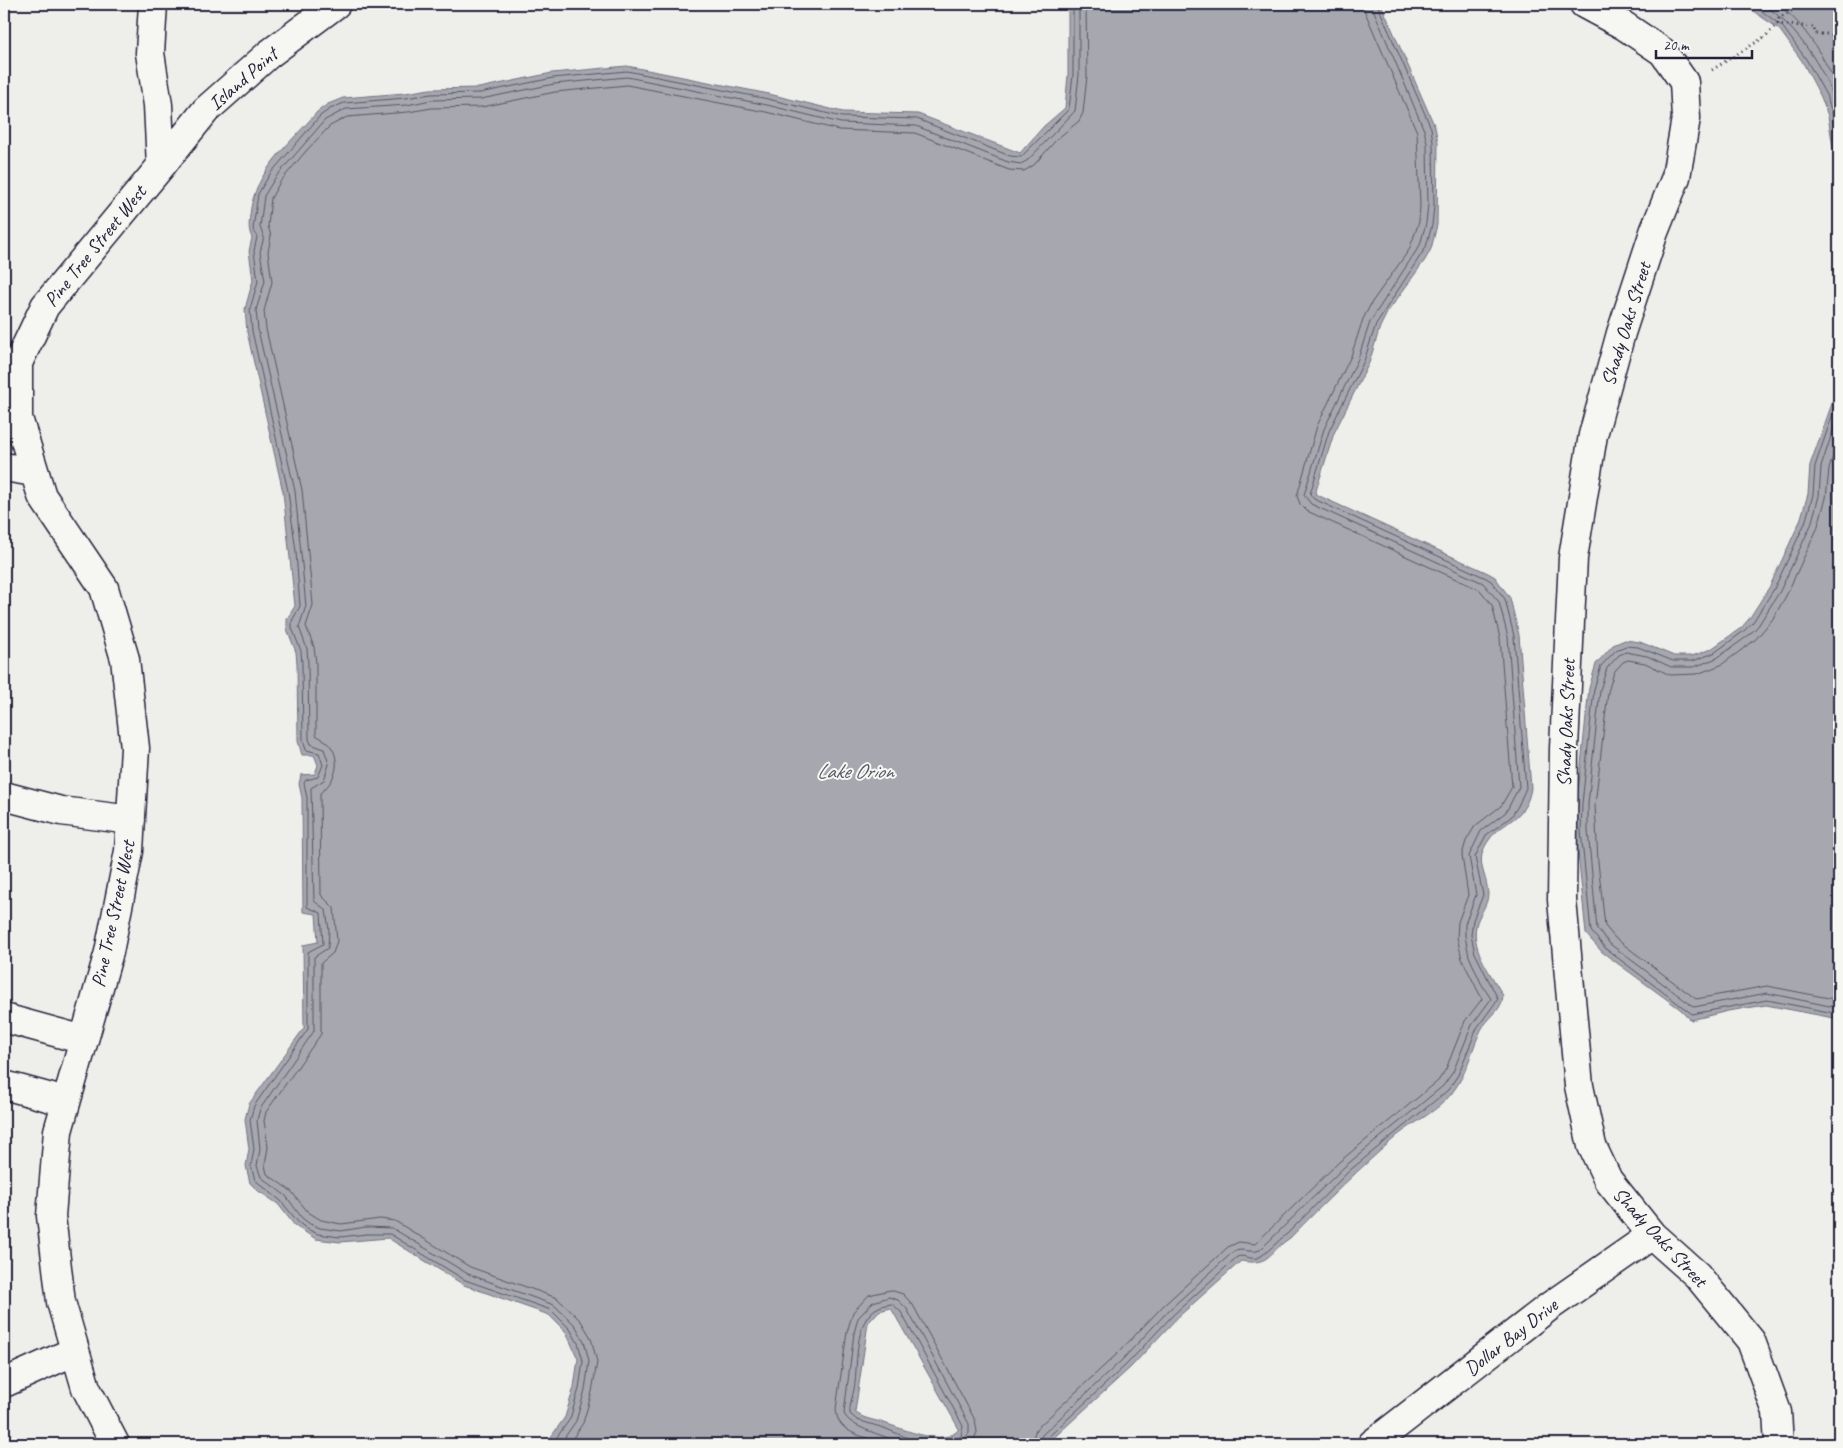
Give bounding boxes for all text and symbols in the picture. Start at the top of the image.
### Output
scale bar [1656,28,1752,60]
text: 20 m [1663,36,1690,55]
street label: Island Point [203,40,285,116]
street label: Pine Tree Street West [38,178,153,312]
street label: Shady Oaks Street [1595,257,1657,389]
street label: Shady Oaks Street [1551,656,1581,787]
water label: Lake Orion [817,758,896,784]
street label: Pine Tree Street West [85,836,141,989]
street label: Shady Oaks Street [1607,1182,1714,1294]
street label: Dollar Bay Drive [1459,1292,1564,1381]

